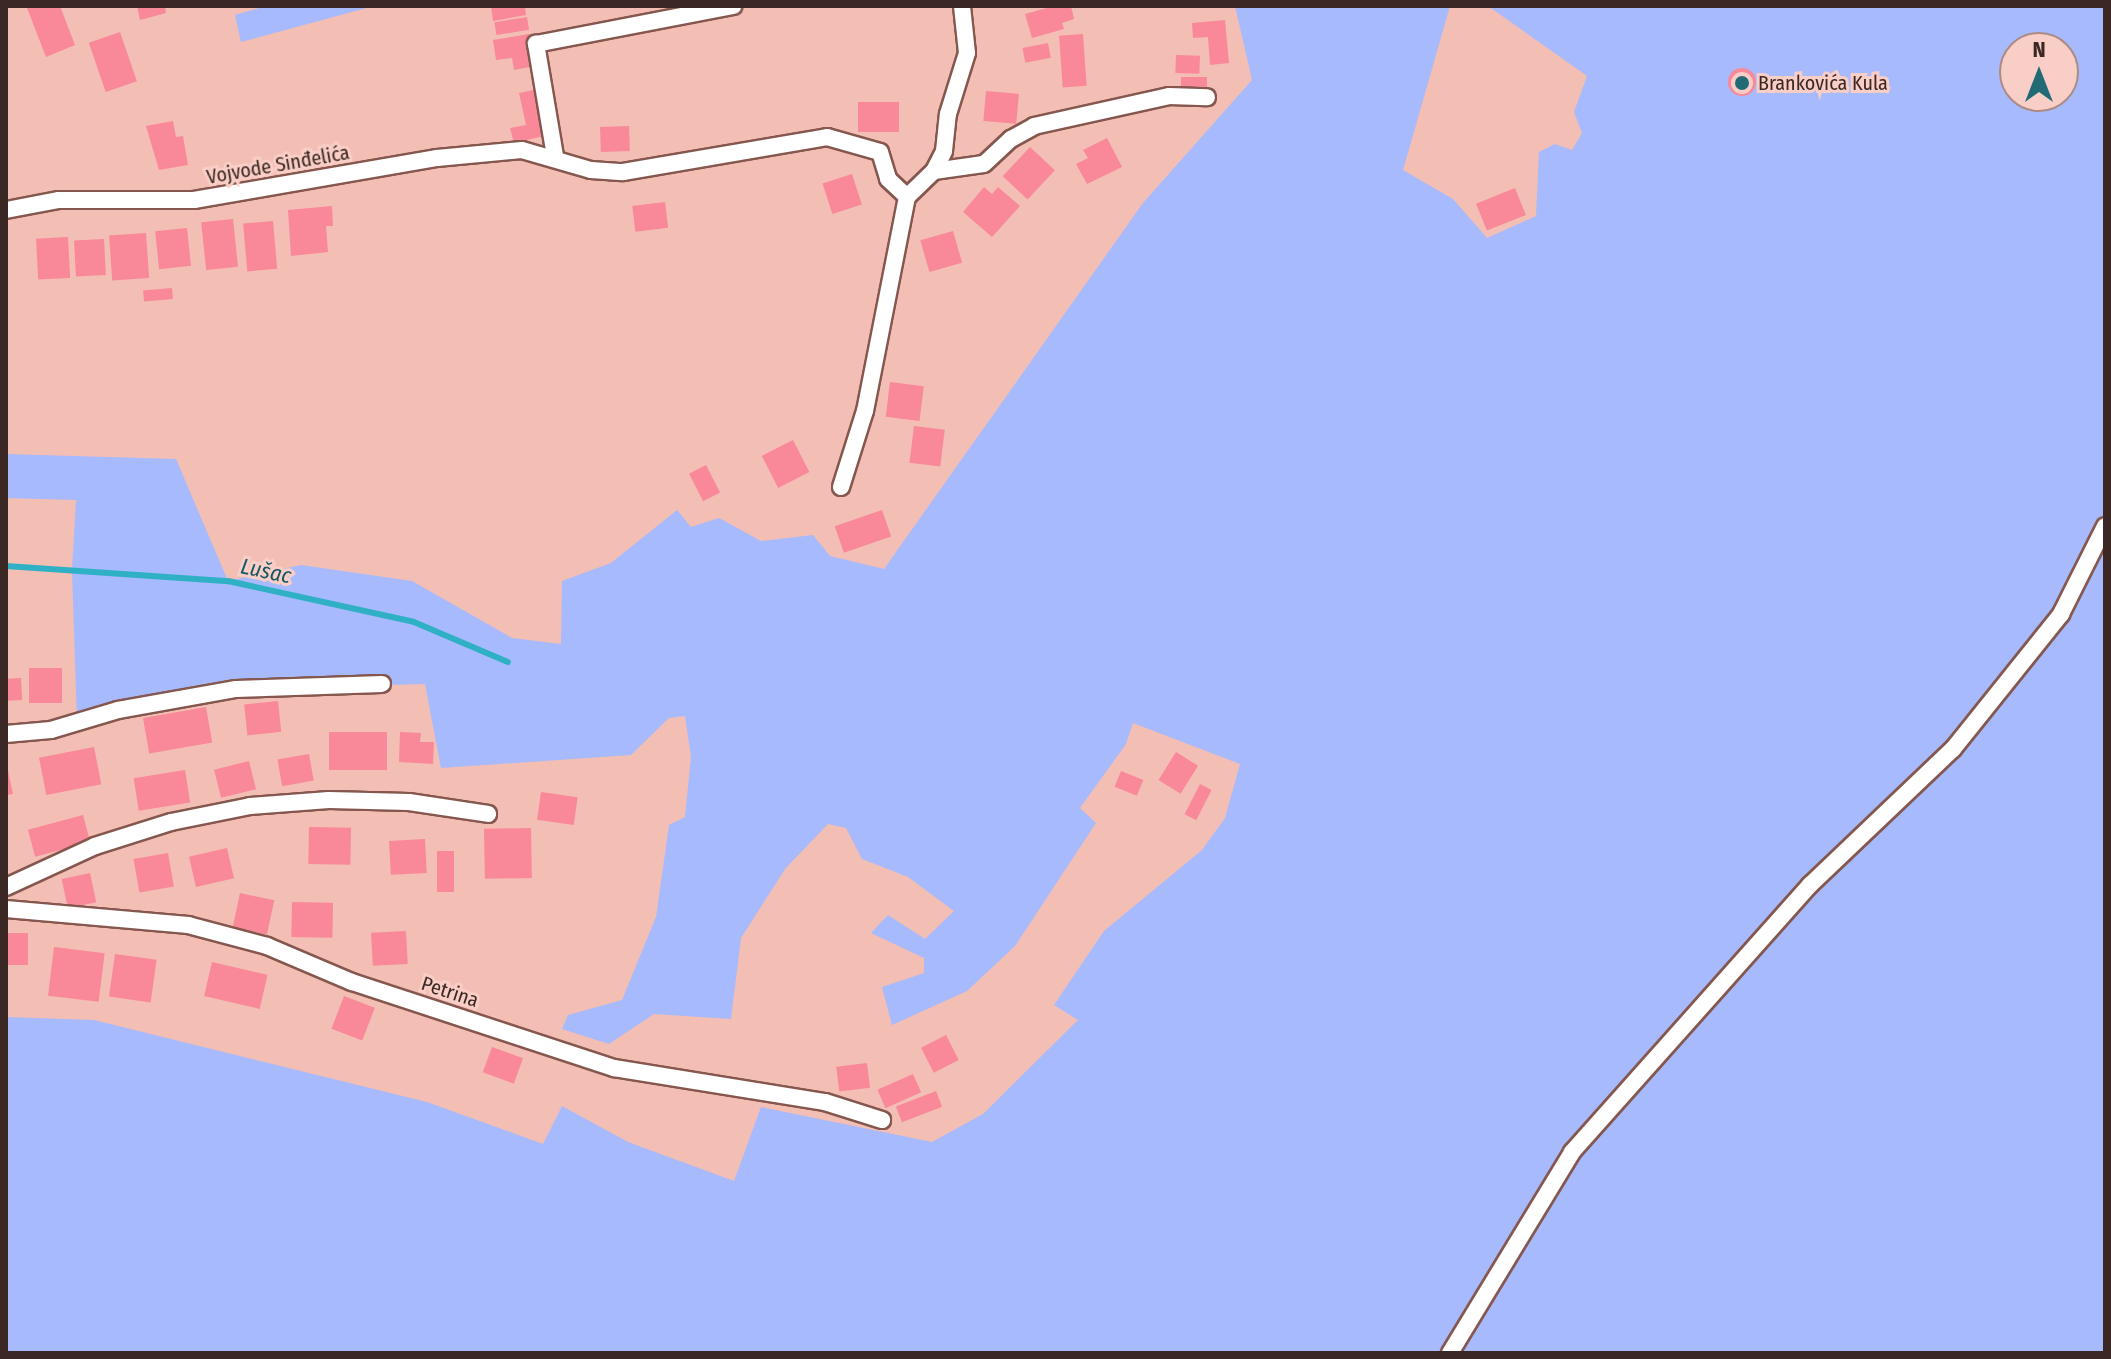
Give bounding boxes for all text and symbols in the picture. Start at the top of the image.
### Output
north arrow [1999,32,2079,112]
text: N [2032,36,2046,63]
place label: Brankovića Kula [1758,71,1888,95]
marker: Brankovića Kula [1733,74,1751,92]
street label: Vojvode Sinđelića [205,141,351,189]
water label: Lušac [238,553,294,589]
street label: Petrina [418,972,482,1012]

